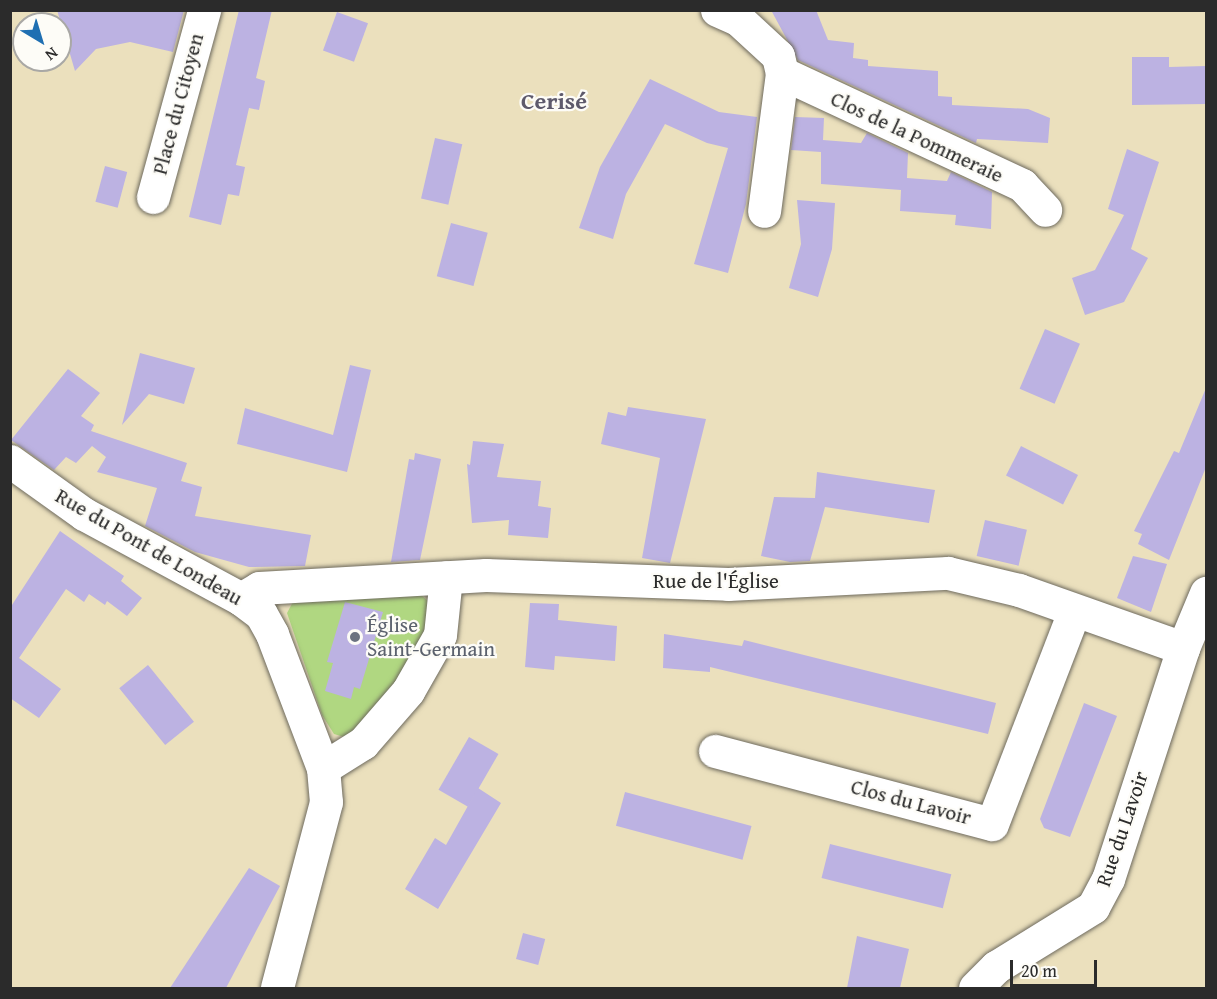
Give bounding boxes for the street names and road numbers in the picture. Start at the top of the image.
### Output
street label: Place du Citoyen [147,31,209,177]
street label: Clos de la Pommeraie [827,86,1007,188]
street label: Rue du Pont de Londeau [51,483,247,611]
street label: Rue de l'Église [653,568,779,594]
street label: Rue du Lavoir [1091,768,1153,890]
street label: Clos du Lavoir [848,774,974,830]

